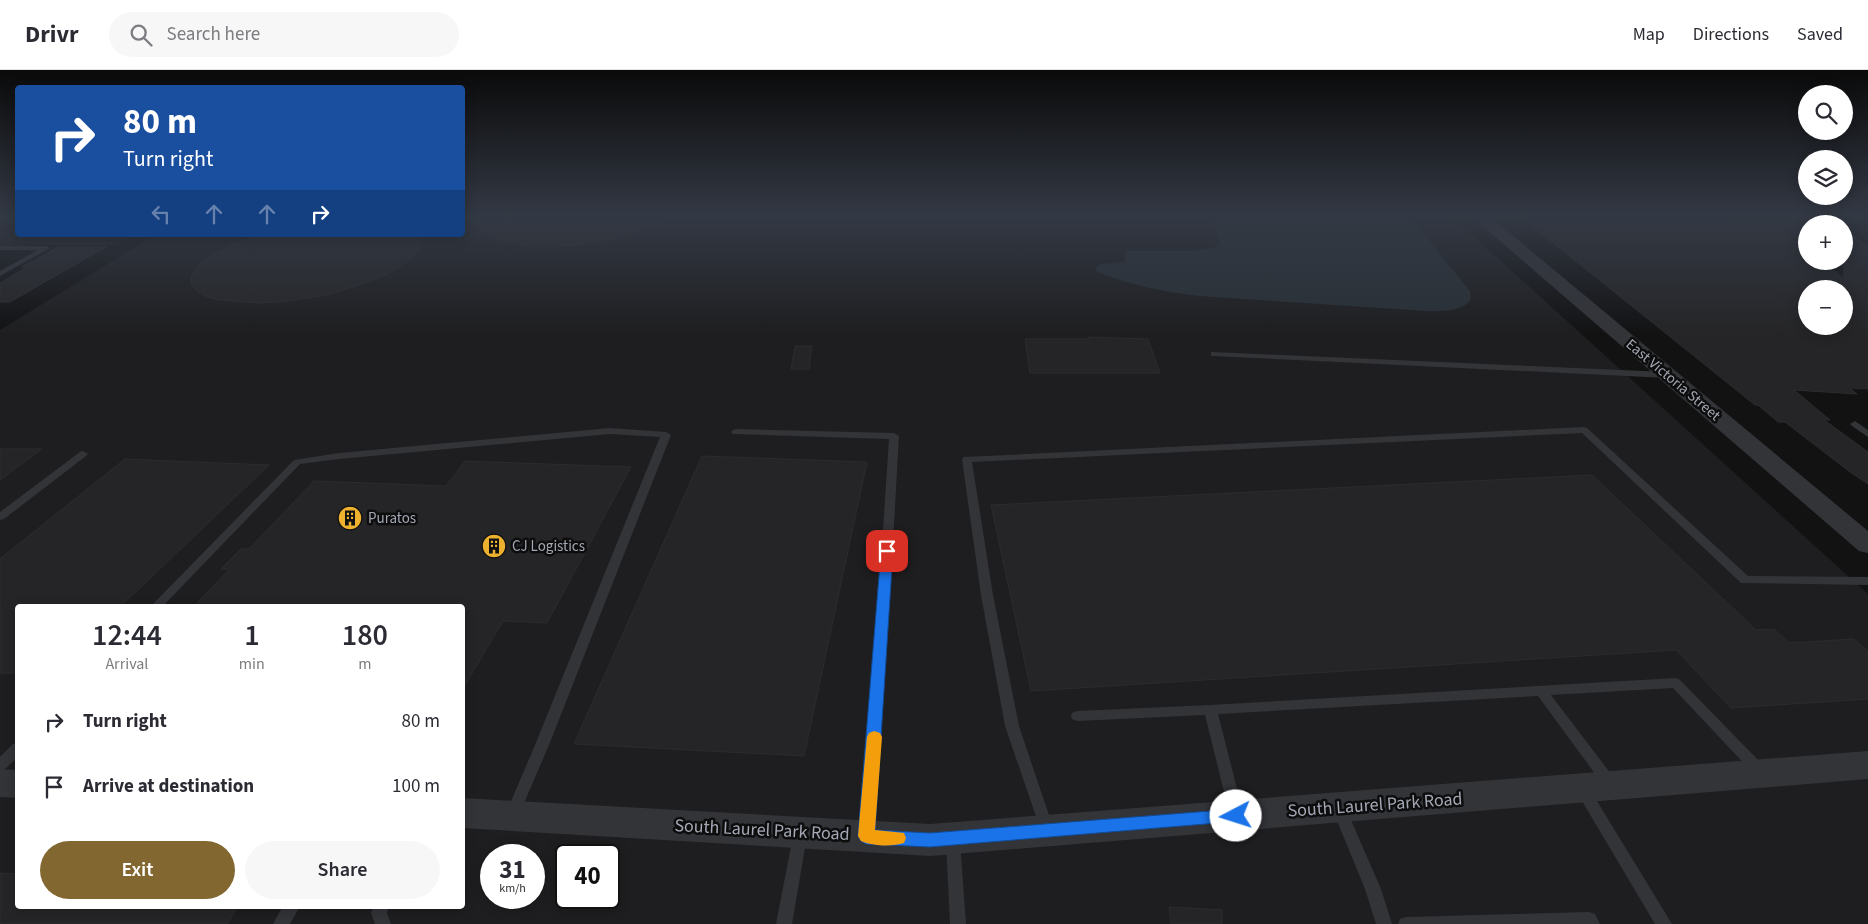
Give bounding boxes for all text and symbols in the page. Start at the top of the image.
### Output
search box [109,12,459,57]
text: Drivr [25,17,79,52]
icon: search [127,21,155,49]
text: Search here [167,21,260,48]
text: Map [1633,22,1665,47]
text: Directions [1693,22,1769,47]
text: Saved [1797,22,1843,47]
map controls [1798,85,1853,335]
button: search [1798,85,1853,140]
text: 80 m [123,97,197,147]
icon: right [40,105,105,170]
text: Turn right [123,143,213,175]
button: layers [1798,150,1853,205]
icon: left [147,200,175,228]
icon: ahead [200,200,228,228]
icon: ahead [253,200,281,228]
icon: right [306,200,334,228]
button: + [1798,215,1853,270]
button: − [1798,280,1853,335]
street label: East Victoria Street [1621,334,1725,426]
building icon: Puratos [337,505,363,531]
place label: Puratos [368,508,416,529]
pin [866,530,908,572]
building icon: CJ Logistics [481,533,507,559]
place label: CJ Logistics [512,536,585,557]
icon: arrive [873,537,901,565]
text: 12:44 [92,614,162,657]
text: 1 [244,614,260,657]
text: 180 [342,614,388,657]
text: Arrival [105,653,148,675]
text: min [239,653,265,675]
text: m [358,653,372,675]
icon: right [40,708,68,736]
text: Turn right [83,708,167,735]
text: 80 m [402,708,440,735]
icon: arrive [40,773,68,801]
text: Arrive at destination [83,773,254,800]
text: 100 m [392,773,440,800]
street label: South Laurel Park Road [1287,786,1463,824]
position arrow [1209,789,1261,841]
street label: South Laurel Park Road [674,813,850,847]
button: Exit [40,841,235,899]
button: Share [245,841,440,899]
speed limit sign: 40 [555,844,620,909]
text: 31 [499,852,526,888]
text: km/h [499,880,526,897]

